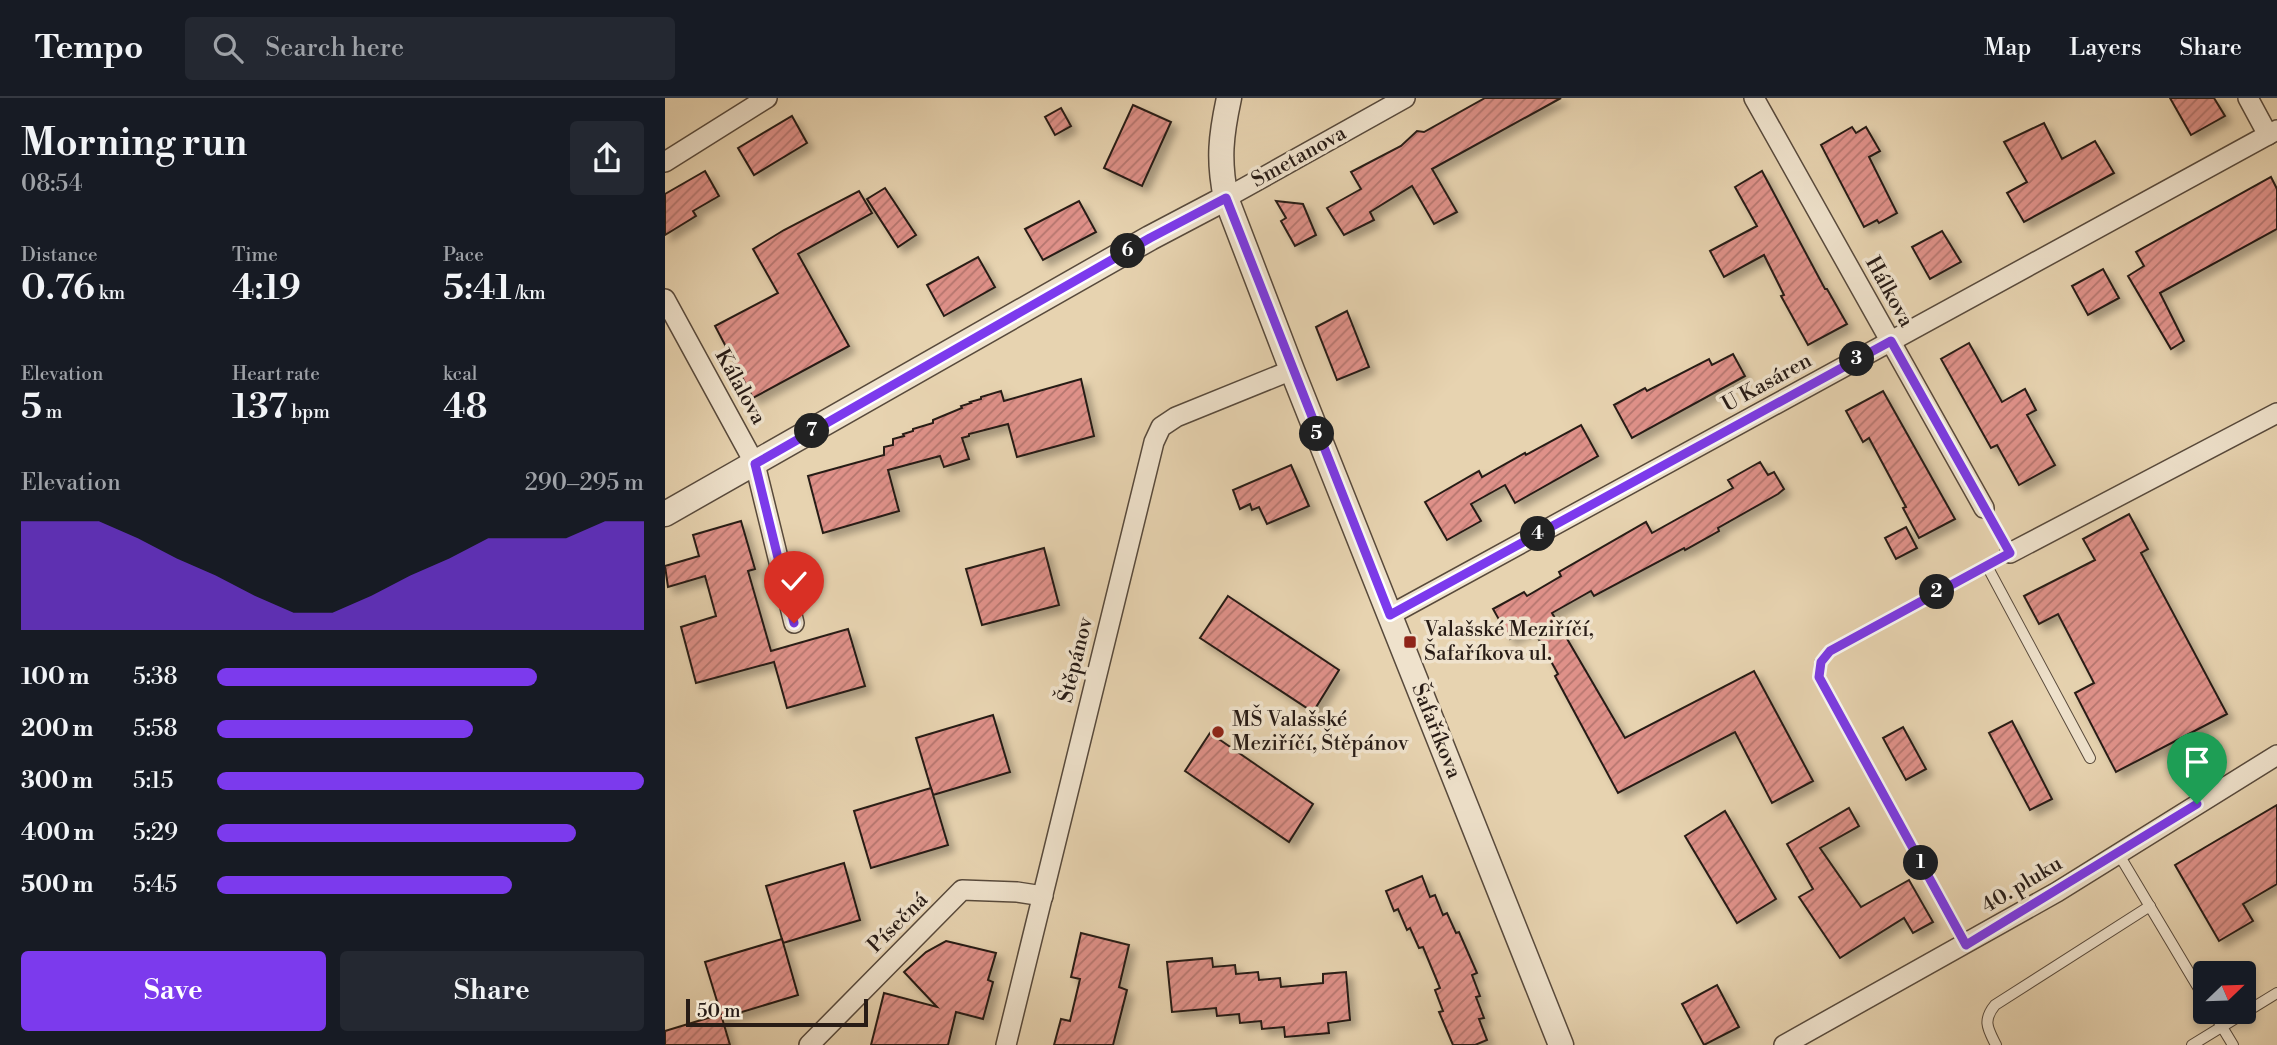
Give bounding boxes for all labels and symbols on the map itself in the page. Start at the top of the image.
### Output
street label: Smetanova [1247,120,1351,194]
pin: 6 [1111,234,1145,268]
street label: Hálkova [1859,252,1919,332]
pin: 3 [1839,342,1875,376]
street label: Kálalova [709,345,771,430]
street label: U Kasáren [1718,348,1817,418]
pin: 7 [795,414,829,448]
pin: 5 [1299,416,1335,452]
pin: 4 [1521,516,1555,551]
pin [764,551,824,623]
pin: 2 [1919,574,1955,610]
street label: Štěpánov [1050,613,1099,705]
place label: Valašské Meziříčí, Šafaříkova ul. [1423,617,1594,667]
marker: Valašské Meziříčí, Šafaříkova ul. [1402,634,1418,650]
street label: Šafaříkova [1405,678,1470,783]
place label: MŠ Valašské Meziříčí, Štěpánov [1232,704,1409,757]
marker: MŠ Valašské Meziříčí, Štěpánov [1210,724,1226,740]
pin [2167,732,2227,804]
pin: 1 [1903,846,1939,880]
street label: 40. pluku [1977,851,2067,919]
street label: Písečná [862,887,934,959]
north arrow [2193,961,2256,1024]
scale bar [686,996,868,1028]

